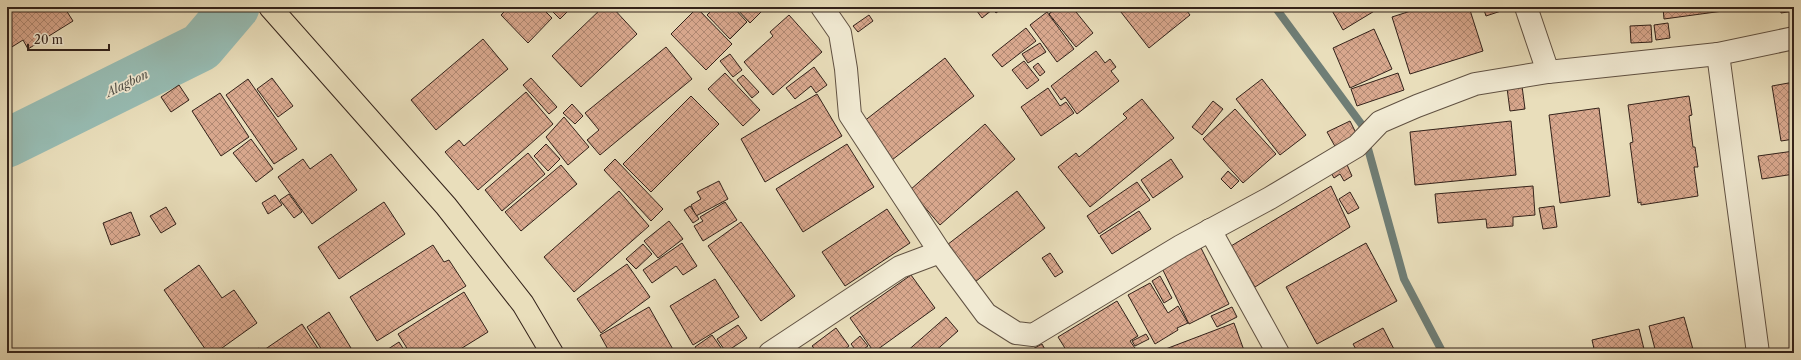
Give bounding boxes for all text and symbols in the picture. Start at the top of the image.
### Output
scale bar [28,26,109,52]
text: 20 m [34,32,63,47]
water label: Alagbon [102,66,151,101]

